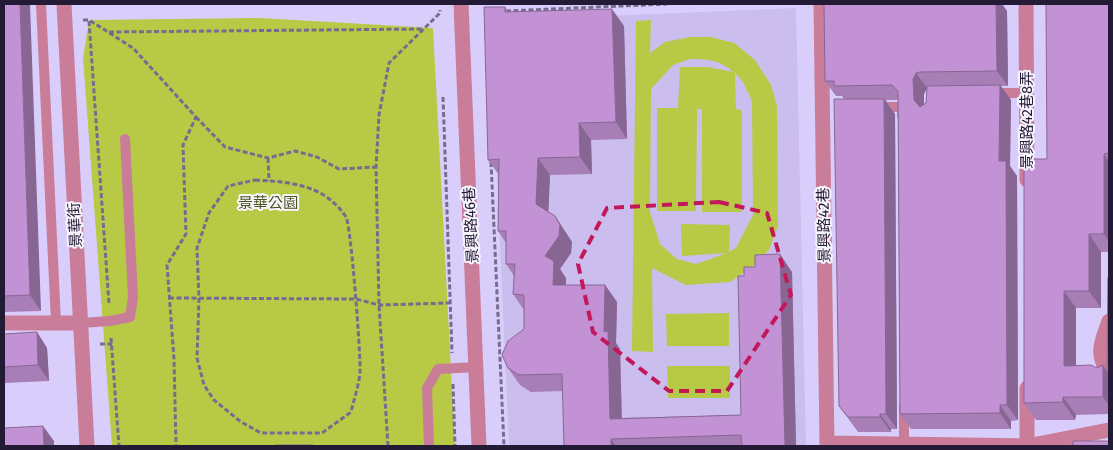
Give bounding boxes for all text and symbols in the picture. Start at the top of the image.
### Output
street label: 景興路42巷8弄 [1018,71,1036,169]
street label: 景興路46巷 [460,187,482,263]
street label: 景興路42巷 [814,187,834,263]
park label: 景華公園 [238,194,298,212]
street label: 景華街 [65,202,85,248]

